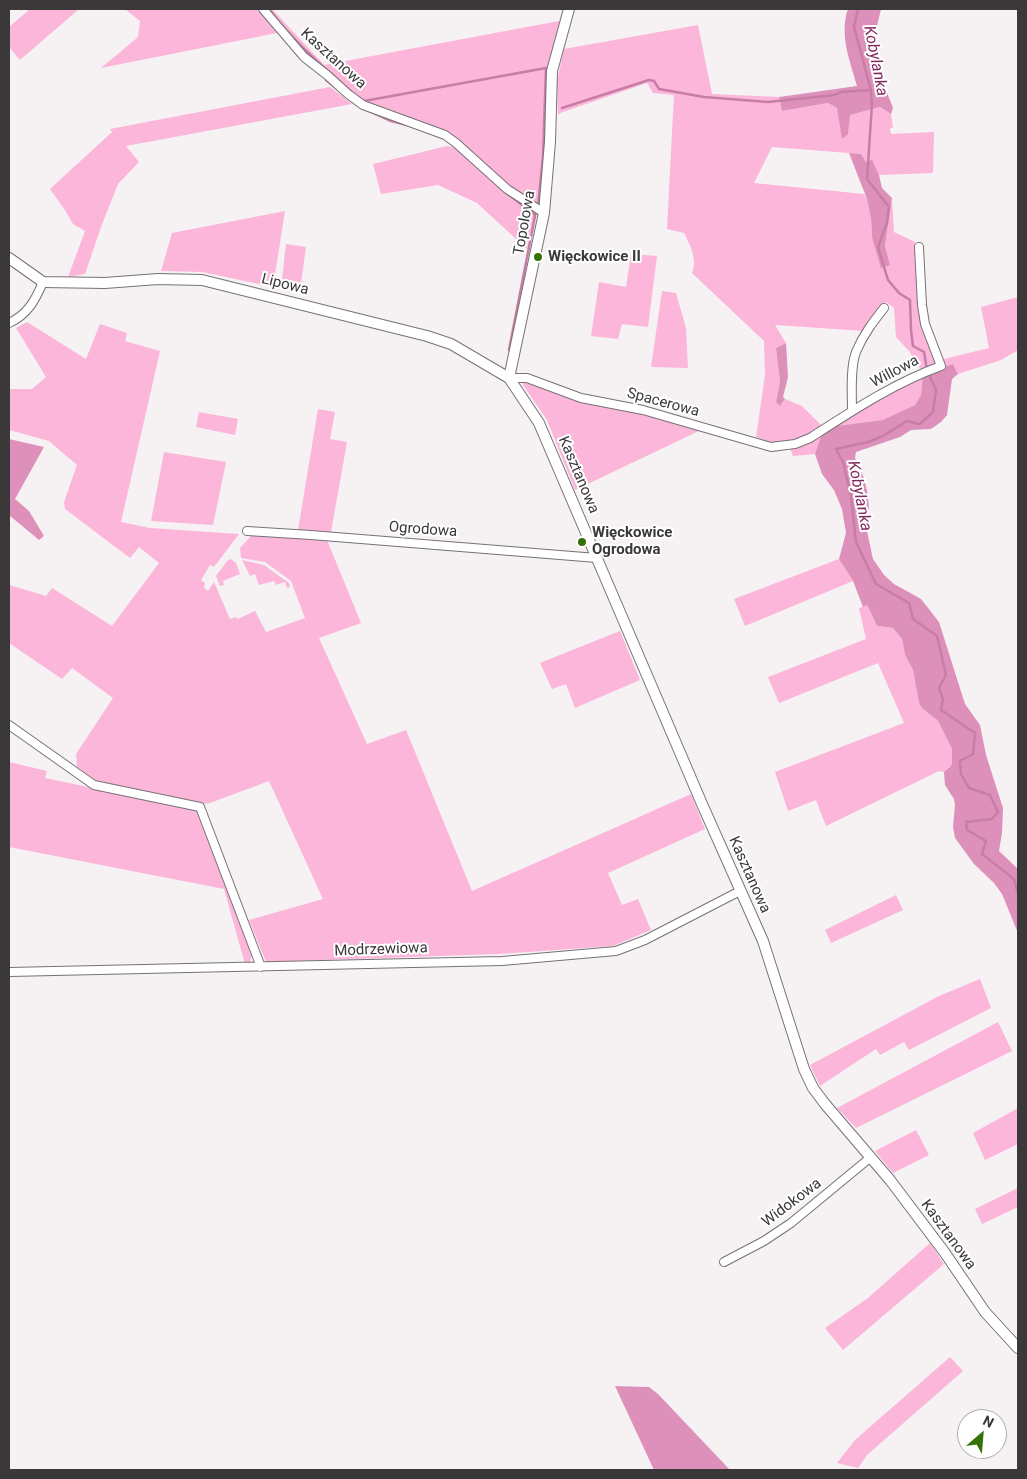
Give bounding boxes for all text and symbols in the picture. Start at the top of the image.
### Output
water label: Kobylanka [859,24,891,98]
street label: Kasztanowa [296,25,370,93]
street label: Topolowa [510,189,540,257]
place label: Więckowice II [548,248,641,266]
marker: Więckowice II [532,251,544,263]
street label: Lipowa [259,270,311,300]
street label: Willowa [868,352,922,392]
street label: Spacerowa [625,385,701,421]
street label: Kasztanowa [554,434,602,516]
water label: Kobylanka [843,459,875,533]
street label: Ogrodowa [388,519,458,541]
place label: Więckowice Ogrodowa [592,524,672,559]
marker: Więckowice Ogrodowa [576,536,588,548]
street label: Kasztanowa [724,834,774,916]
street label: Modrzewiowa [334,939,428,961]
street label: Widokowa [759,1175,825,1231]
street label: Kasztanowa [917,1197,979,1273]
north arrow [957,1409,1007,1459]
text: N [980,1412,996,1431]

